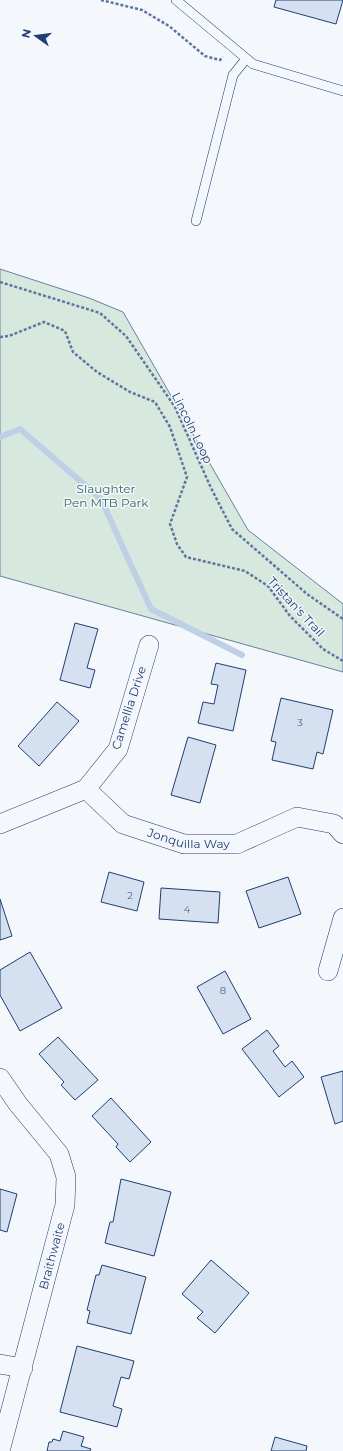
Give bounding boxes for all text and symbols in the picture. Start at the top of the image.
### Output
north arrow [16,16,56,56]
text: N [18,28,34,40]
street label: Lincoln Loop [169,390,216,466]
park label: Slaughter Pen MTB Park [64,481,149,510]
street label: Tristan's Trail [265,574,328,640]
street label: Camellia Drive [108,664,149,751]
house number: 3 [297,716,303,729]
street label: Jonquilla Way [145,824,230,851]
house number: 2 [127,889,133,902]
house number: 4 [184,903,191,916]
house number: 8 [220,984,226,997]
street label: Braithwaite [35,1221,68,1291]

